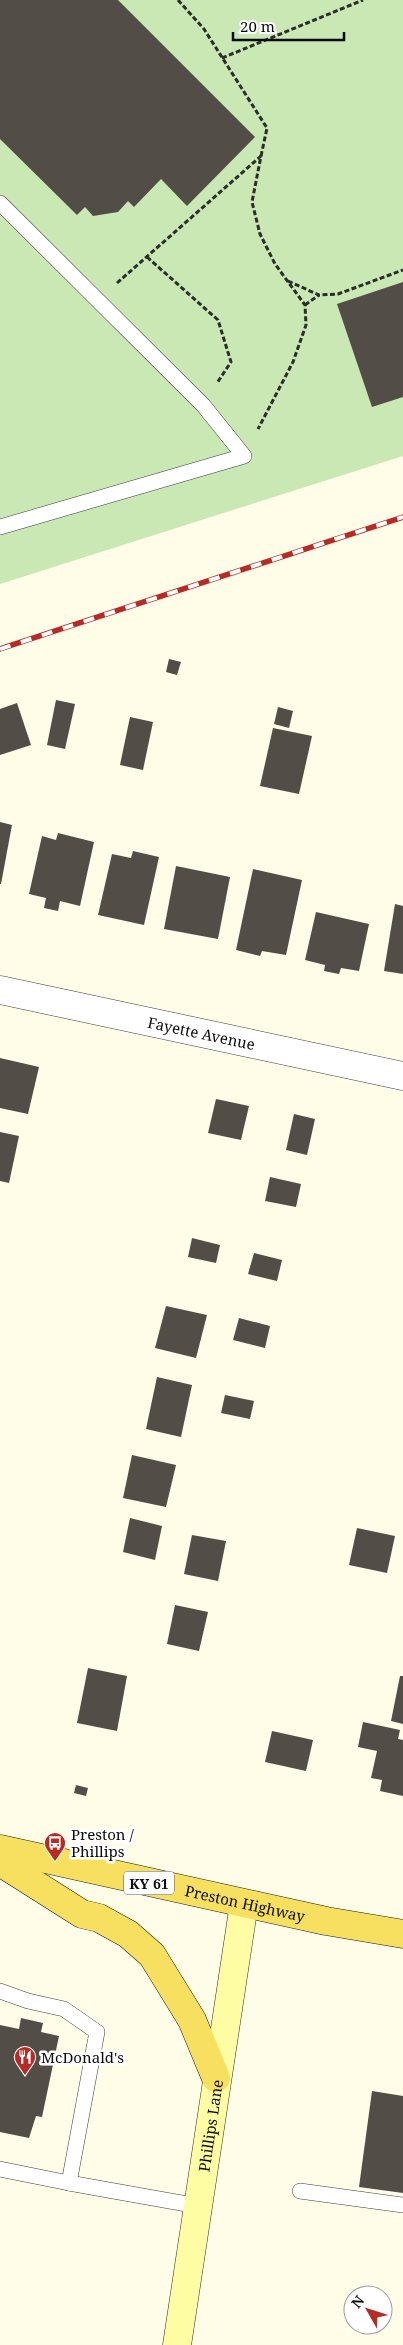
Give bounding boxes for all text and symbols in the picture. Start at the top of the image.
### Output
scale bar [233,10,344,42]
text: 20 m [240,16,275,36]
street label: Fayette Avenue [146,1012,257,1054]
place label: Preston / Phillips [71,1824,134,1861]
bus stop icon: Preston / Phillips [43,1831,67,1862]
road number: KY 61 [124,1872,174,1895]
street label: Preston Highway [183,1880,308,1926]
restaurant icon: McDonald's [13,2045,37,2076]
place label: McDonald's [41,2047,124,2067]
street label: Phillips Lane [193,2078,227,2173]
north arrow [343,2285,393,2335]
text: N [347,2291,368,2312]

